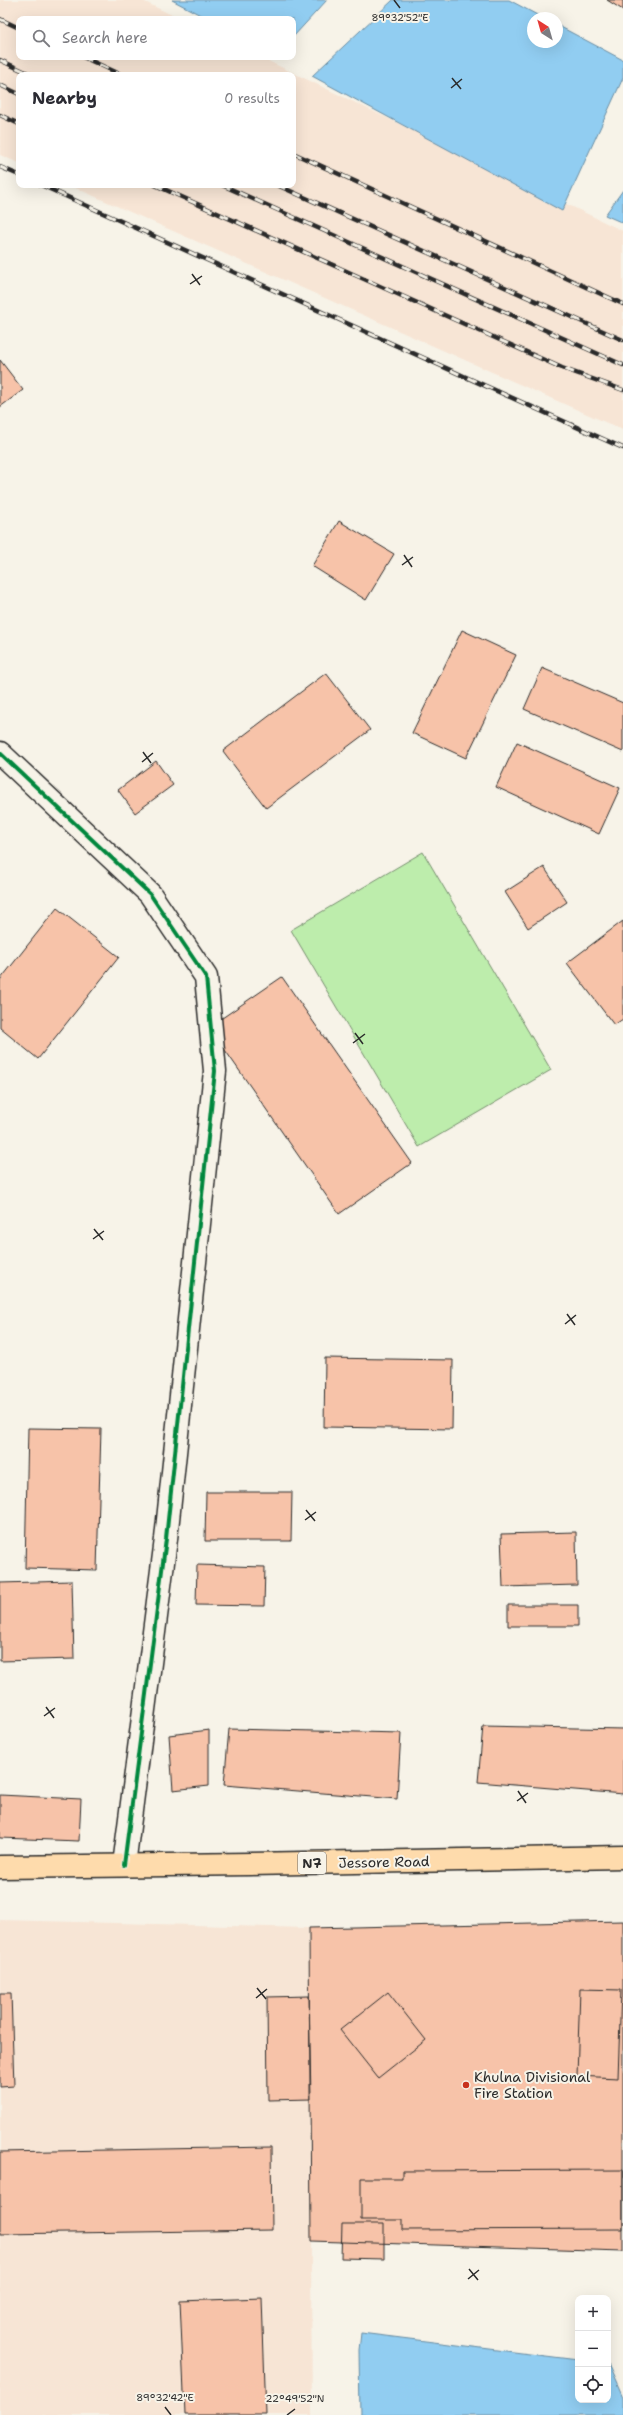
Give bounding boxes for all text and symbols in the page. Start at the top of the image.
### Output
text: 89°32'52"E [371,11,429,24]
north arrow [527,12,563,48]
search box [16,16,296,60]
icon: search [30,27,52,49]
text: Search here [62,28,148,48]
text: Nearby [32,87,97,109]
text: 0 results [224,90,280,107]
road number: N7 [298,1852,326,1874]
street label: Jessore Road [338,1852,430,1872]
place label: Khulna Divisional Fire Station [474,2068,591,2102]
marker: Khulna Divisional Fire Station [461,2080,471,2090]
map controls [575,2295,611,2403]
button: + [575,2295,611,2331]
button: − [575,2331,611,2367]
button: locate [575,2367,611,2403]
text: 89°32'42"E [136,2391,194,2404]
text: 22°49'52"N [266,2392,324,2405]

